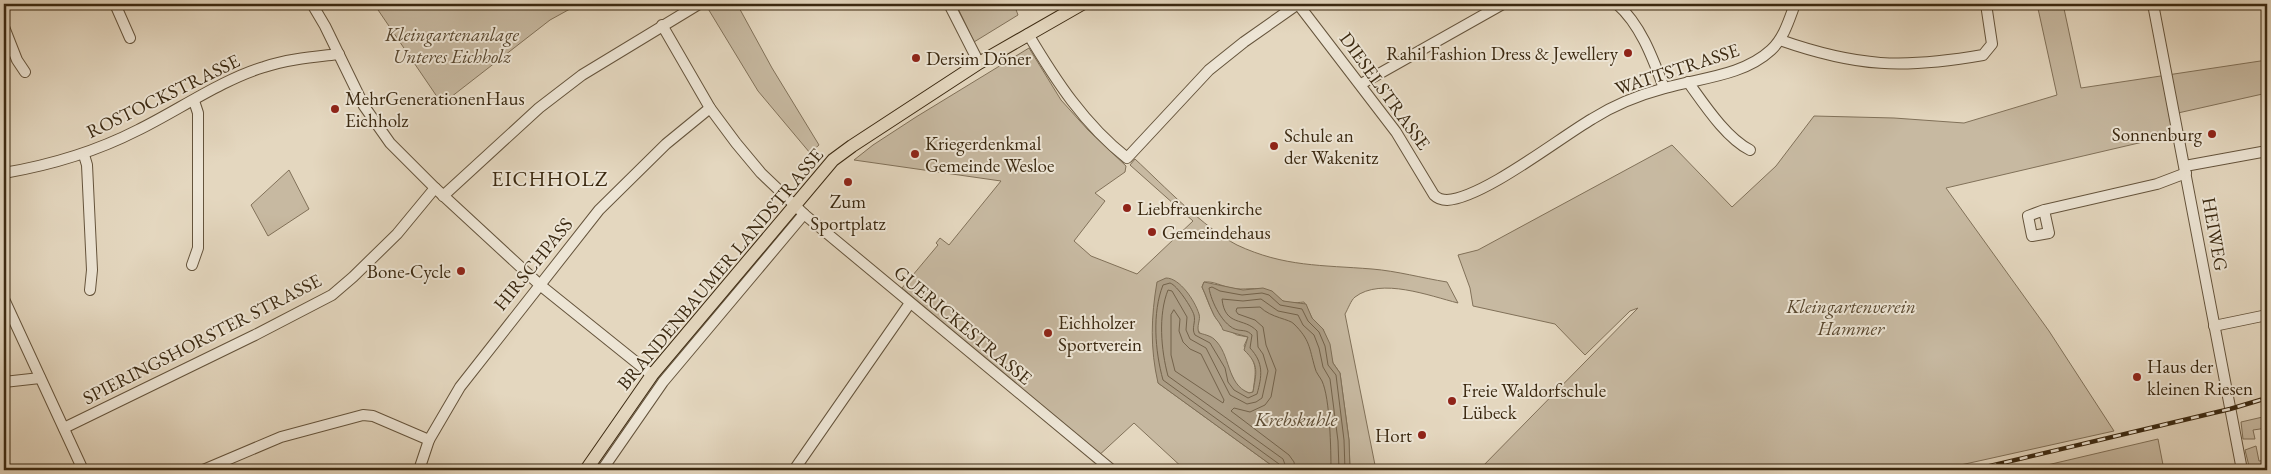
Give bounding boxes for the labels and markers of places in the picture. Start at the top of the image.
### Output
place label: Rahil Fashion Dress & Jewellery [1386,41,1619,66]
place label: Dersim Döner [926,46,1032,71]
marker: Rahil Fashion Dress & Jewellery [1622,47,1634,59]
marker: Dersim Döner [910,52,922,64]
place label: MehrGenerationenHaus Eichholz [345,86,525,133]
marker: MehrGenerationenHaus Eichholz [329,103,341,115]
place label: Sonnenburg [2112,122,2203,147]
place label: Schule an der Wakenitz [1284,123,1379,170]
marker: Sonnenburg [2206,128,2218,140]
place label: Kriegerdenkmal Gemeinde Wesloe [925,131,1054,178]
marker: Schule an der Wakenitz [1268,140,1280,152]
marker: Kriegerdenkmal Gemeinde Wesloe [909,148,921,160]
marker: Zum Sportplatz [842,176,854,188]
place label: Zum Sportplatz [810,189,886,236]
place label: Liebfrauenkirche [1137,196,1262,221]
marker: Liebfrauenkirche [1121,202,1133,214]
place label: Gemeindehaus [1162,220,1271,245]
marker: Gemeindehaus [1146,226,1158,238]
place label: Bone-Cycle [367,259,451,284]
marker: Bone-Cycle [455,265,467,277]
place label: Eichholzer Sportverein [1058,310,1142,357]
marker: Eichholzer Sportverein [1042,327,1054,339]
place label: Haus der kleinen Riesen [2147,354,2253,401]
marker: Haus der kleinen Riesen [2131,371,2143,383]
place label: Freie Waldorfschule Lübeck [1462,378,1606,425]
marker: Freie Waldorfschule Lübeck [1446,395,1458,407]
place label: Hort [1375,423,1412,448]
marker: Hort [1416,429,1428,441]

